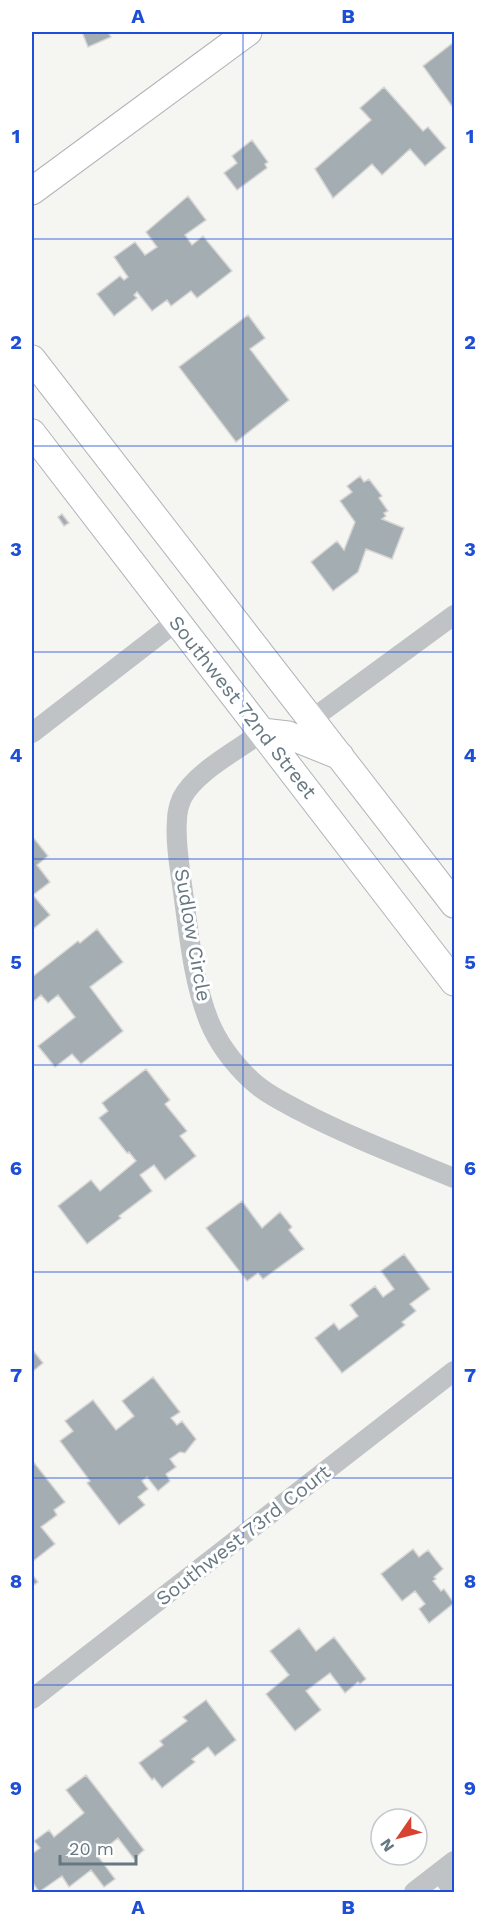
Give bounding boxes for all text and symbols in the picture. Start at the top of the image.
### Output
text: A [131,4,145,28]
text: B [341,4,355,28]
text: 1 [12,124,20,148]
text: 1 [466,124,474,148]
text: 2 [10,330,22,354]
text: 2 [464,330,476,354]
text: 3 [10,537,22,561]
text: 3 [464,537,476,561]
street label: Southwest 72nd Street [164,611,322,804]
text: 4 [10,743,23,767]
text: 4 [464,743,477,767]
street label: Sudlow Circle [170,867,216,1003]
text: 5 [10,950,22,974]
text: 5 [464,950,476,974]
text: 6 [10,1156,22,1180]
text: 6 [464,1156,476,1180]
text: 7 [10,1363,22,1387]
text: 7 [464,1363,476,1387]
street label: Southwest 73rd Court [151,1459,335,1611]
text: 8 [10,1569,22,1593]
text: 8 [464,1569,476,1593]
text: 9 [10,1776,22,1800]
text: 9 [464,1776,476,1800]
north arrow [369,1807,429,1867]
scale bar [60,1828,136,1866]
text: N [376,1835,398,1856]
text: 20 m [69,1838,114,1859]
text: A [131,1895,145,1919]
text: B [341,1895,355,1919]

